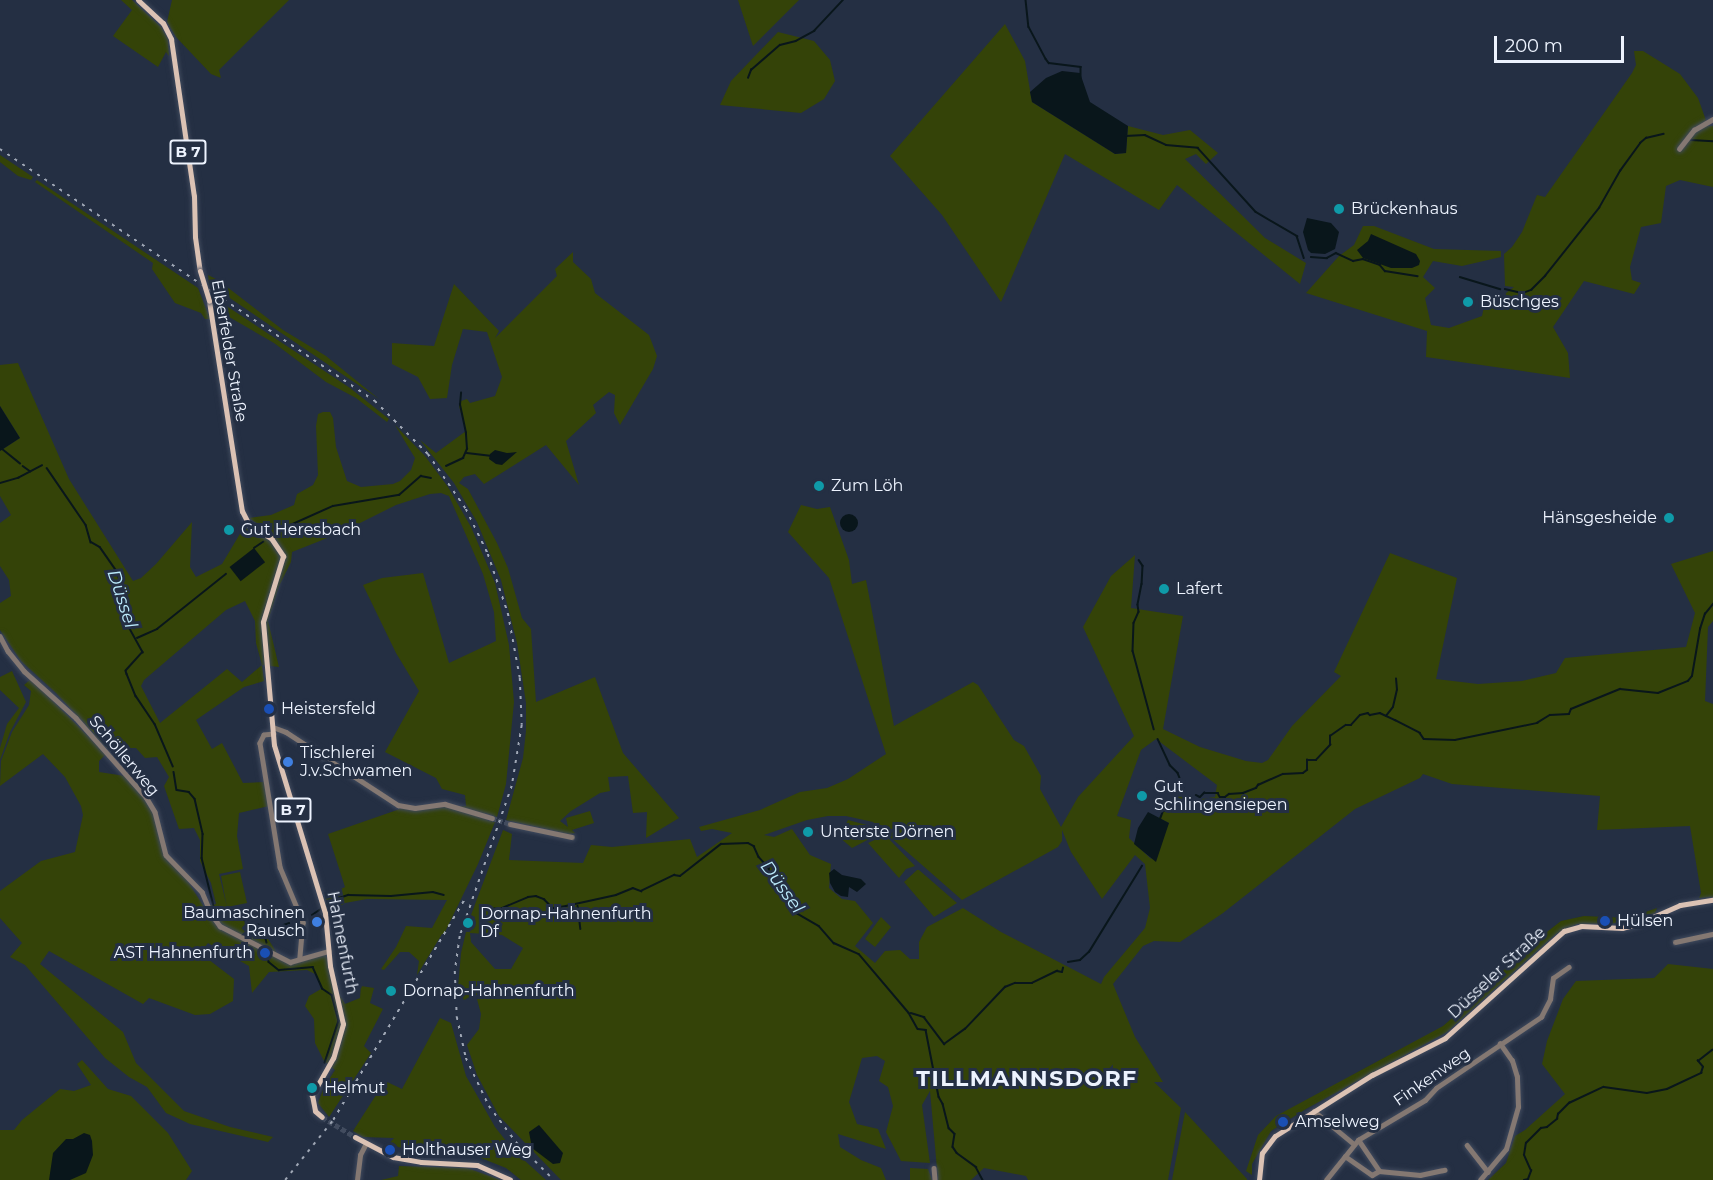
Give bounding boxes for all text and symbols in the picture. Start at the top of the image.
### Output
scale bar [1497,24,1628,62]
text: 200 m [1505,35,1563,57]
road number: B 7 [168,140,207,164]
place label: Brückenhaus [1351,199,1458,219]
marker: Brückenhaus [1332,202,1346,216]
street label: Elberfelder Straße [207,278,251,424]
place label: Büschges [1480,292,1559,312]
marker: Büschges [1461,295,1475,309]
place label: Zum Löh [831,476,903,496]
marker: Zum Löh [812,479,826,493]
place label: Hänsgesheide [1542,508,1657,528]
marker: Hänsgesheide [1662,511,1676,525]
place label: Gut Heresbach [241,520,361,540]
marker: Gut Heresbach [222,523,236,537]
water label: Düssel [102,567,142,631]
place label: Lafert [1176,579,1223,599]
marker: Lafert [1157,582,1171,596]
place label: Heistersfeld [281,699,376,719]
marker: Heistersfeld [262,702,276,716]
street label: Schöllerweg [85,712,163,800]
place label: Tischlerei J.v.Schwamen [300,743,412,781]
marker: Tischlerei J.v.Schwamen [281,755,295,769]
place label: Gut Schlingensiepen [1154,777,1288,815]
marker: Gut Schlingensiepen [1135,789,1149,803]
road number: B 7 [274,798,312,822]
place label: Unterste Dörnen [820,822,954,842]
marker: Unterste Dörnen [801,825,815,839]
water label: Düssel [756,856,808,918]
street label: Hahnenfurth [323,890,361,996]
place label: Baumaschinen Rausch [183,903,305,941]
place label: Dornap-Hahnenfurth Df [480,904,652,942]
place label: Hülsen [1617,911,1673,931]
marker: Hülsen [1598,914,1612,928]
marker: Baumaschinen Rausch [310,915,324,929]
marker: Dornap-Hahnenfurth Df [461,916,475,930]
street label: Düsseler Straße [1444,923,1550,1023]
place label: AST Hahnenfurth [114,943,253,963]
marker: AST Hahnenfurth [258,946,272,960]
place label: Dornap-Hahnenfurth [403,981,575,1001]
marker: Dornap-Hahnenfurth [384,984,398,998]
street label: Finkenweg [1390,1044,1474,1110]
district label: TILLMANNSDORF [916,1066,1138,1092]
place label: Helmut [324,1078,385,1098]
marker: Helmut [305,1081,319,1095]
place label: Amselweg [1295,1112,1380,1132]
marker: Amselweg [1276,1115,1290,1129]
place label: Holthauser Weg [402,1140,532,1160]
marker: Holthauser Weg [383,1143,397,1157]

